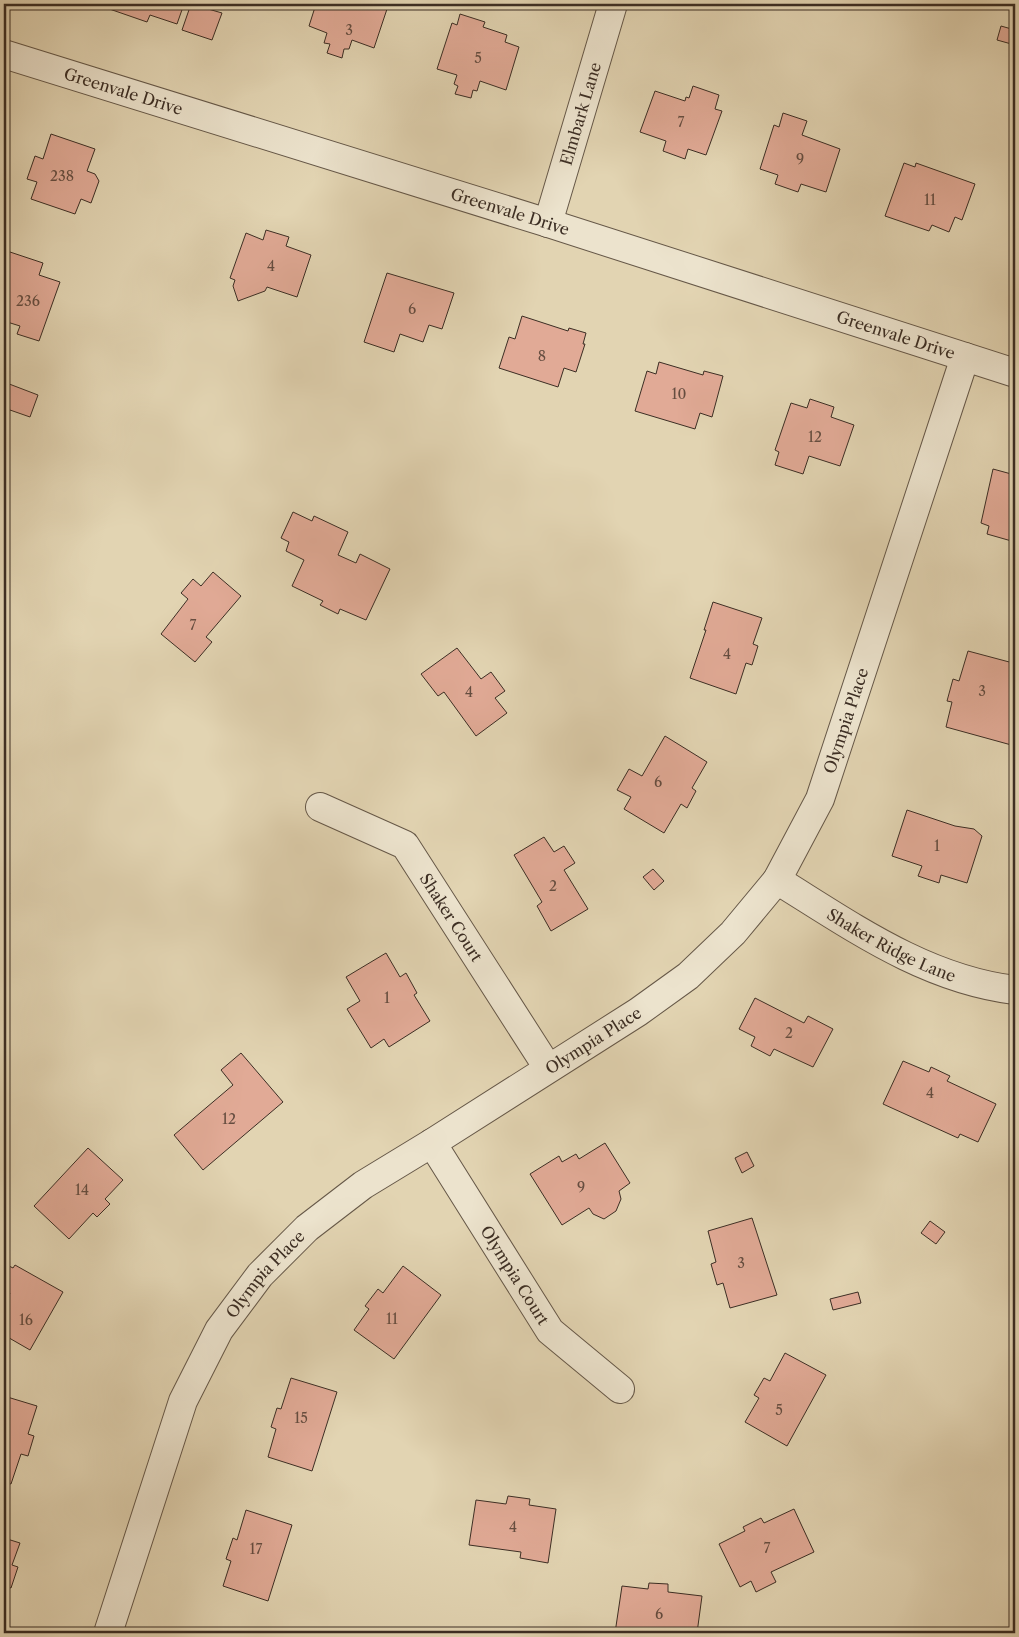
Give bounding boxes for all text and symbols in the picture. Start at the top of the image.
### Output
house number: 3 [345,21,353,39]
house number: 5 [474,49,482,67]
street label: Elmbark Lane [556,60,605,168]
street label: Greenvale Drive [62,63,185,119]
house number: 7 [678,113,685,131]
house number: 9 [796,150,804,168]
house number: 238 [50,167,74,185]
street label: Greenvale Drive [448,183,572,239]
house number: 11 [924,191,936,209]
house number: 4 [267,257,275,275]
house number: 236 [16,292,40,310]
house number: 6 [408,300,416,318]
street label: Greenvale Drive [834,306,958,363]
house number: 8 [538,347,546,365]
house number: 10 [672,385,686,403]
house number: 12 [808,428,822,446]
house number: 7 [190,616,197,634]
house number: 4 [723,645,731,663]
street label: Olympia Place [819,665,872,776]
house number: 3 [978,682,986,700]
house number: 4 [465,683,473,701]
house number: 6 [654,773,662,791]
house number: 1 [934,837,940,855]
street label: Shaker Court [416,869,487,965]
house number: 2 [549,877,557,895]
street label: Shaker Ridge Lane [823,904,959,986]
house number: 1 [384,989,390,1007]
street label: Olympia Place [541,1002,645,1078]
house number: 2 [785,1024,793,1042]
house number: 4 [926,1084,934,1102]
house number: 12 [222,1110,236,1128]
house number: 9 [577,1178,585,1196]
house number: 14 [75,1181,89,1199]
street label: Olympia Court [476,1222,554,1329]
street label: Olympia Place [221,1226,309,1322]
house number: 3 [737,1254,745,1272]
house number: 11 [386,1310,398,1328]
house number: 16 [19,1311,33,1329]
house number: 5 [775,1401,783,1419]
house number: 15 [294,1409,308,1427]
house number: 4 [509,1518,517,1536]
house number: 7 [764,1539,771,1557]
house number: 17 [250,1540,262,1558]
house number: 6 [655,1605,663,1623]

